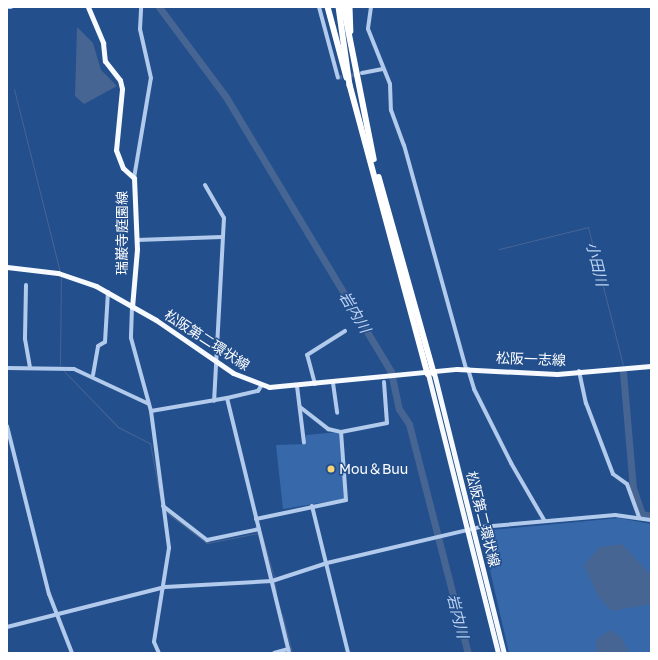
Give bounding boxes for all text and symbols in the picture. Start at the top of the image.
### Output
street label: 瑞巌寺庭園線 [114,191,130,275]
water label: 小田川 [583,240,611,288]
water label: 岩内川 [336,288,374,336]
street label: 松阪第二環状線 [161,306,253,374]
street label: 松阪一志線 [496,349,566,369]
place label: Mou＆Buu [339,461,408,477]
marker: Mou＆Buu [326,464,336,474]
street label: 松阪第二環状線 [463,469,503,569]
water label: 岩内川 [444,592,472,640]

